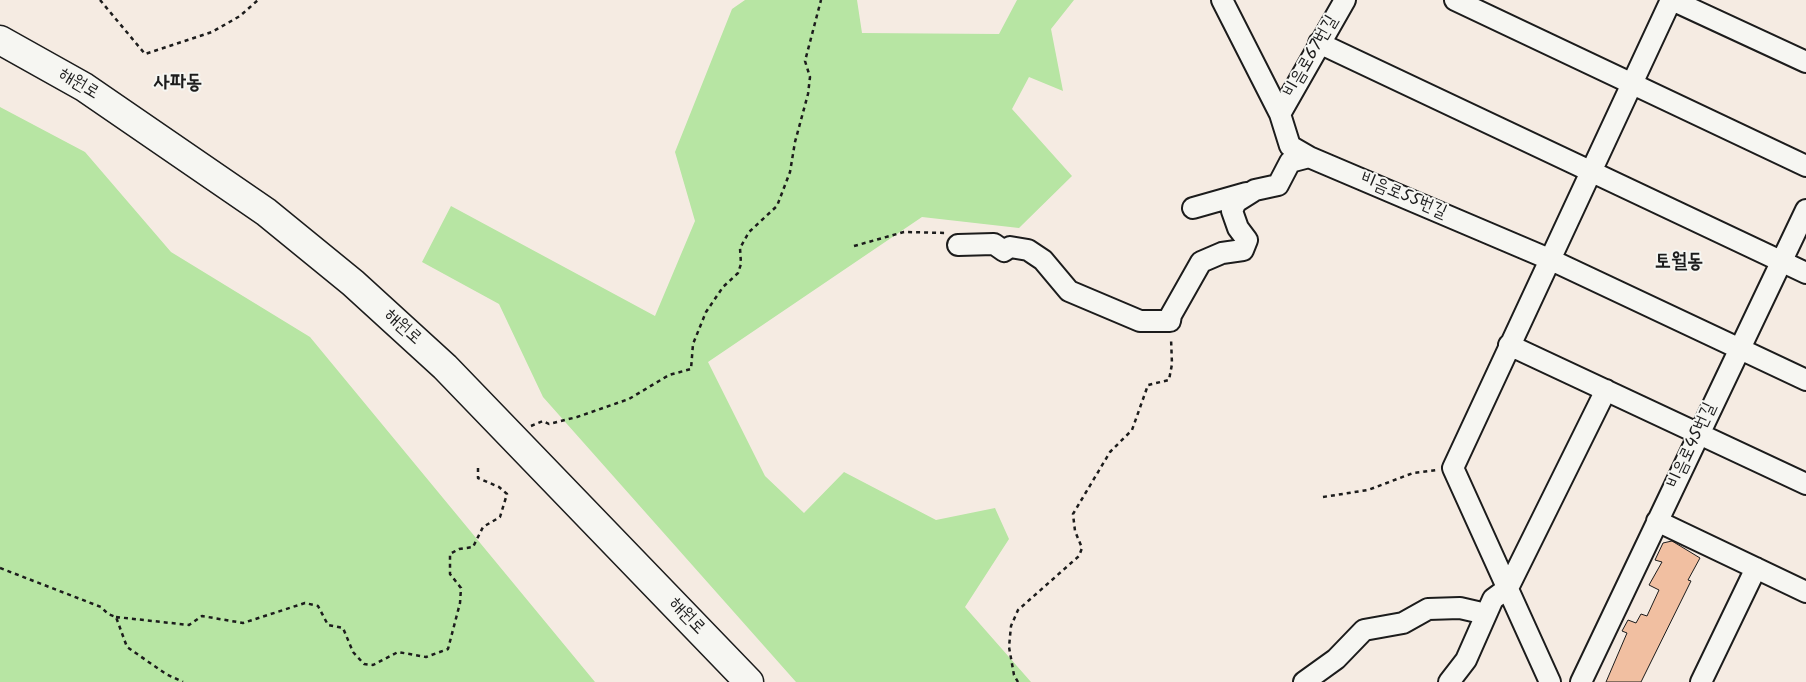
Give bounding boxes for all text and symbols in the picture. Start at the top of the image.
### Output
street label: 비음로67번길 [1280,12,1344,102]
street label: 해원로 [54,65,102,105]
district label: 사파동 [154,73,202,97]
street label: 비음로55번길 [1357,169,1449,225]
district label: 토월동 [1655,252,1703,276]
street label: 해원로 [379,305,425,351]
street label: 비음로45번길 [1664,400,1722,492]
street label: 해원로 [663,594,709,640]

